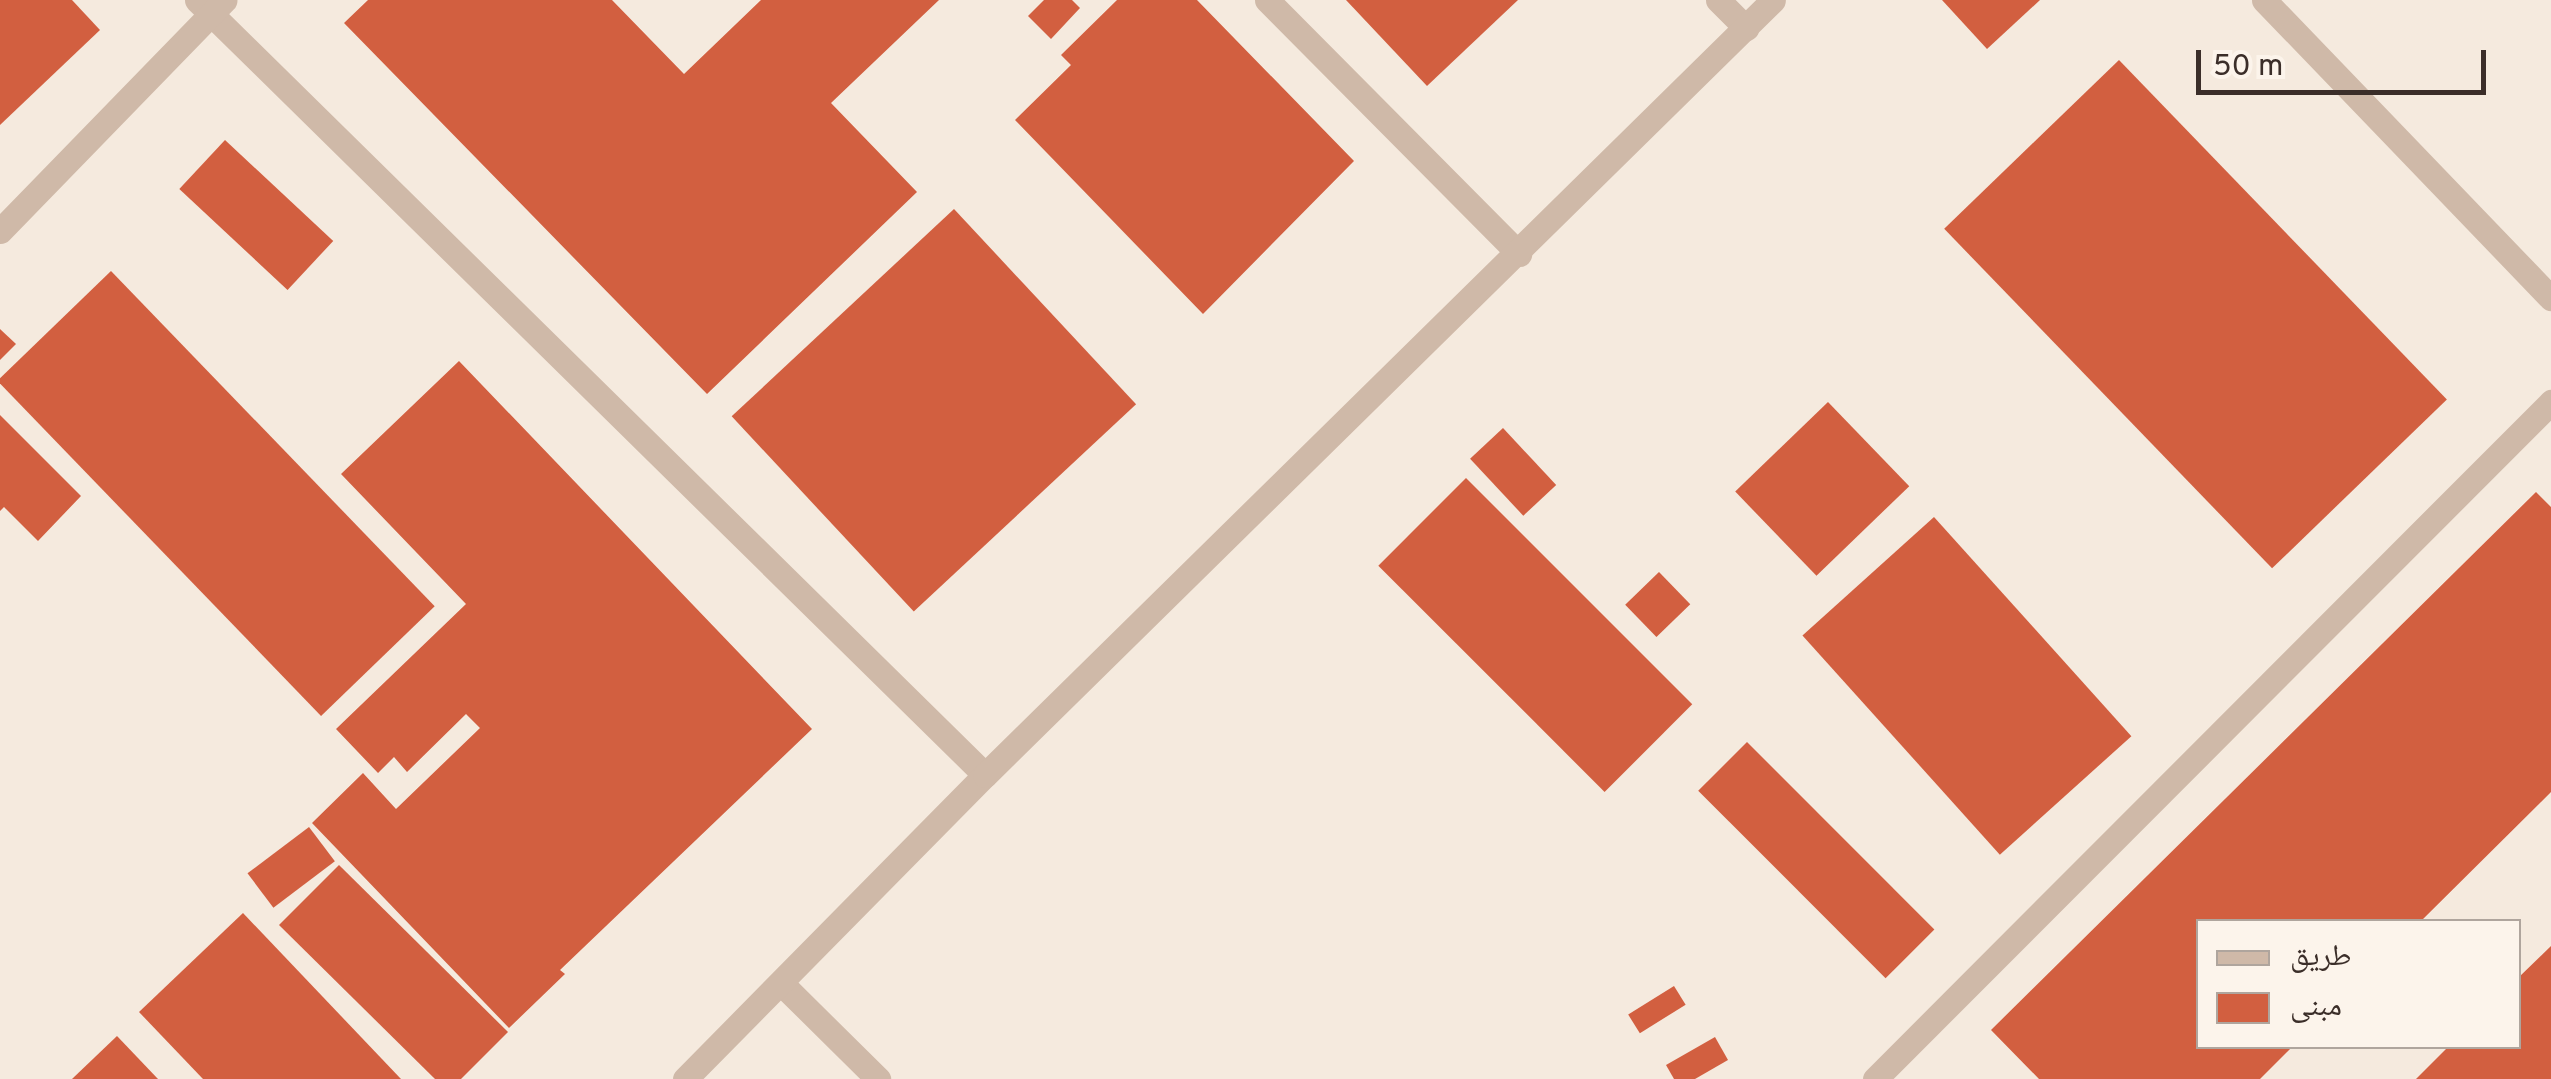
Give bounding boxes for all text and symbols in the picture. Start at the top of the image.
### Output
scale bar [2201,30,2491,92]
text: 50 m [2213,49,2283,86]
legend [2196,919,2521,1049]
text: طريق [2290,939,2351,976]
text: مبنى [2290,989,2342,1026]

